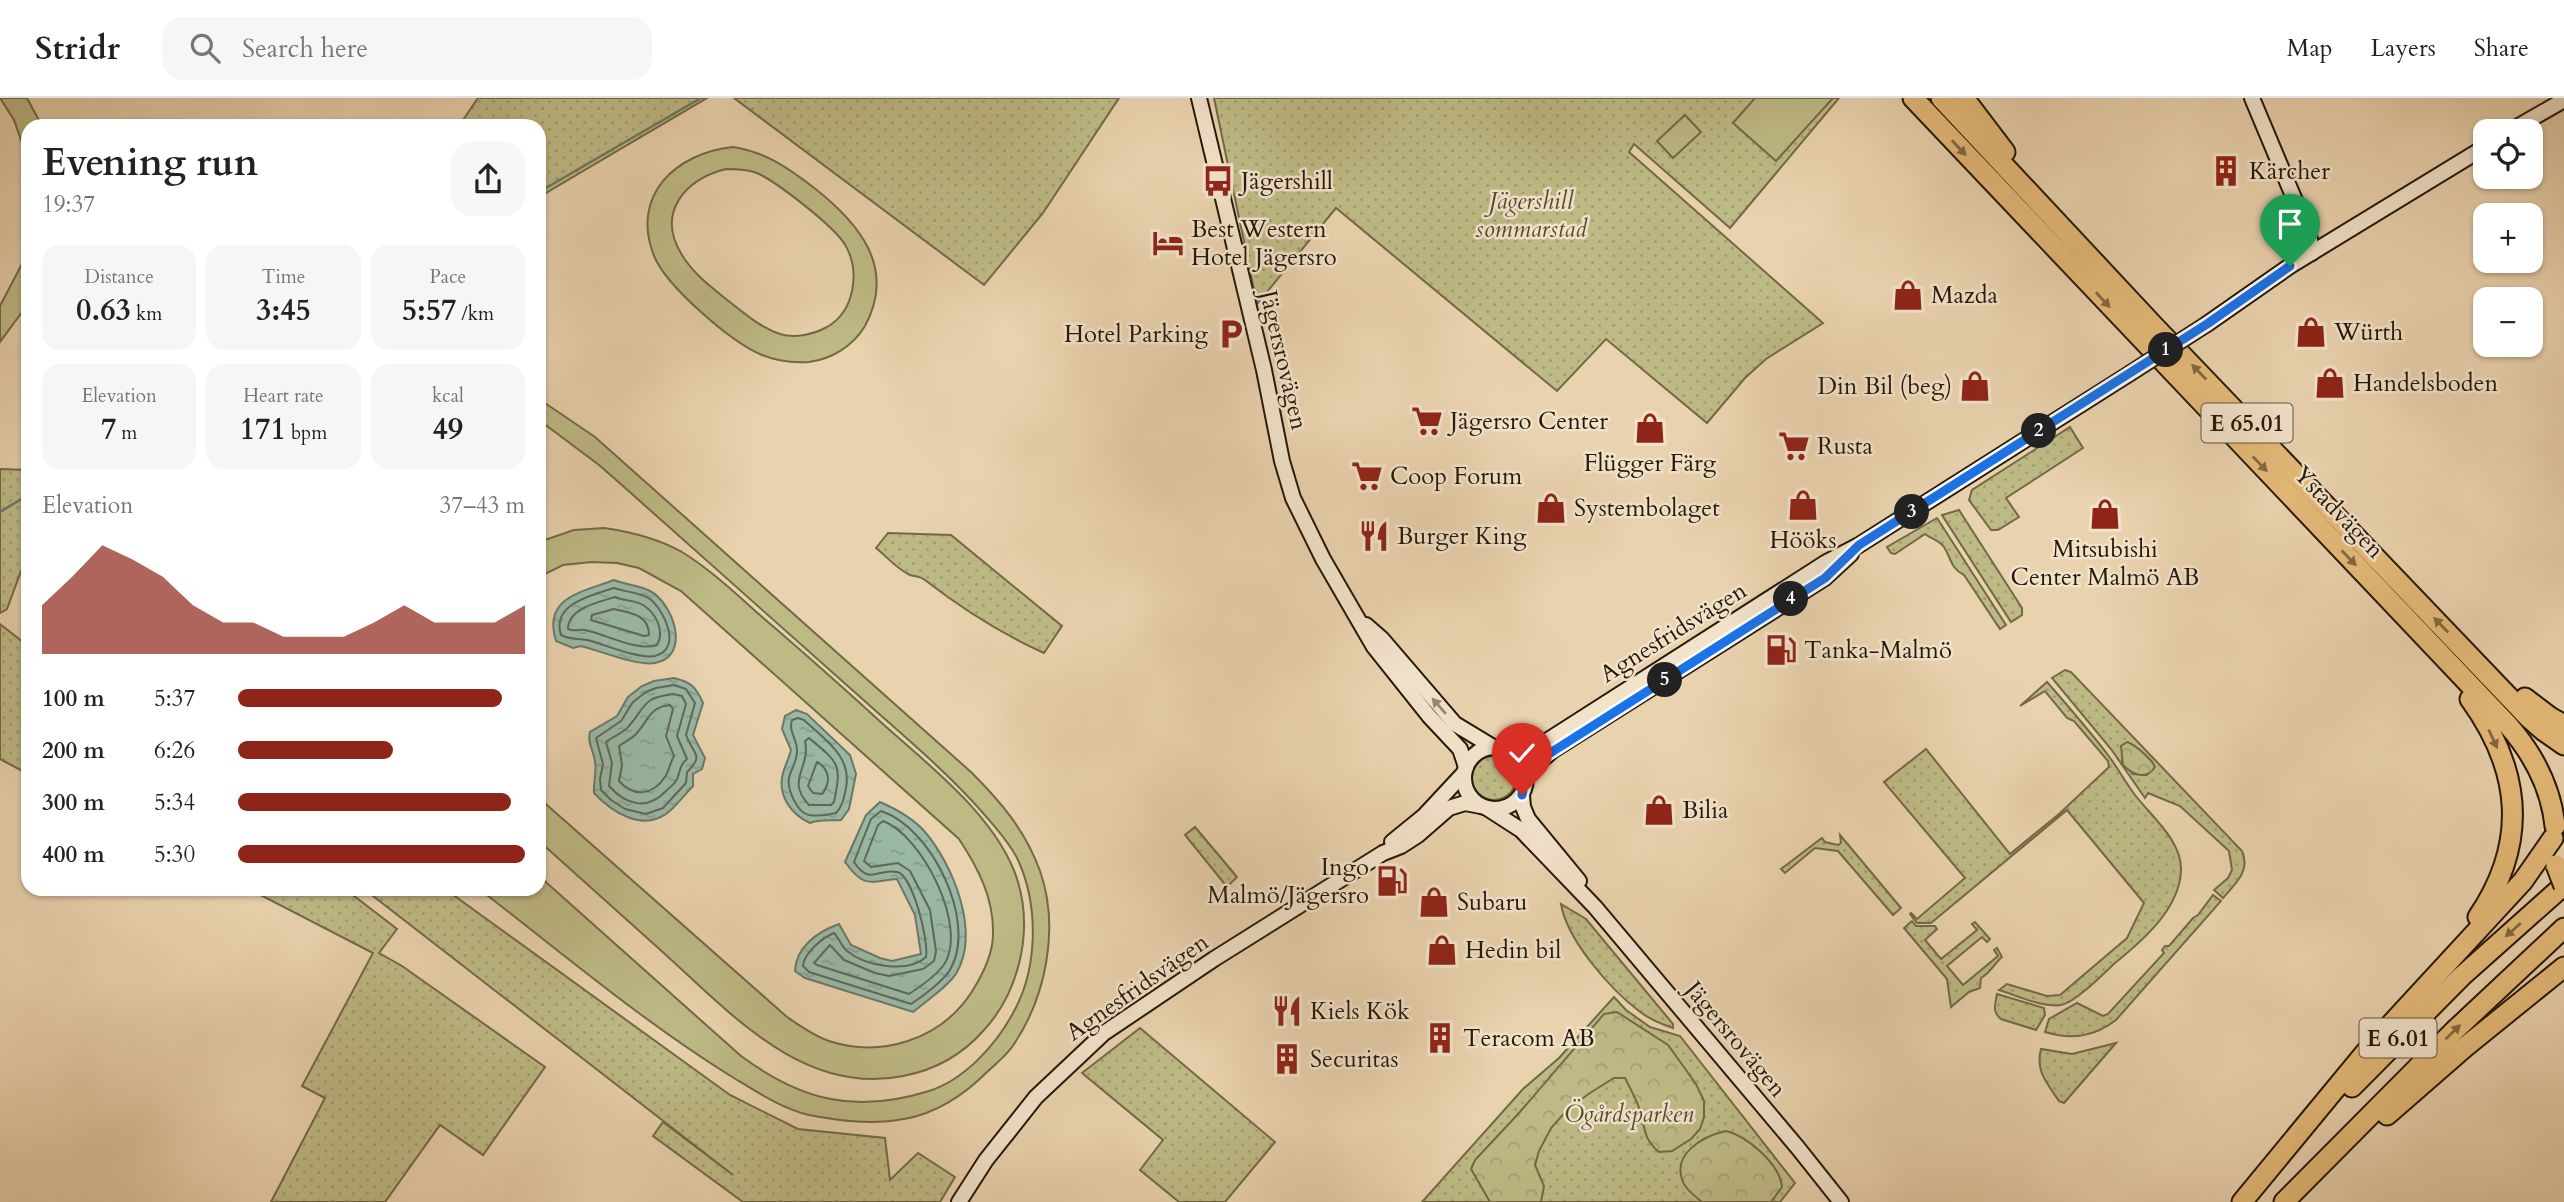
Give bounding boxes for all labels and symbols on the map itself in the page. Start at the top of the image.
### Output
one-way arrow [1951,139,1967,156]
building icon: Kärcher [2209,154,2243,188]
place label: Kärcher [2249,155,2330,188]
bus stop icon: Jägershill [1201,164,1235,198]
place label: Jägershill [1238,165,1333,198]
park label: Jägershill sommarstad [1475,185,1588,246]
pin [2260,194,2320,266]
place label: Best Western Hotel Jägersro [1191,213,1337,274]
hotel icon: Best Western Hotel Jägersro [1151,226,1185,260]
shop icon: Mazda [1891,278,1925,312]
place label: Mazda [1931,279,1998,312]
street label: Jägersrovägen [1251,284,1316,433]
one-way arrow [2094,291,2110,308]
shop icon: Würth [2294,315,2328,349]
place label: Würth [2333,316,2403,349]
parking icon: Hotel Parking [1214,317,1248,351]
place label: Hotel Parking [1064,318,1209,351]
pin: 1 [2148,332,2184,368]
one-way arrow [2190,364,2207,381]
shop icon: Handelsboden [2313,366,2347,400]
place label: Handelsboden [2353,367,2498,400]
shop icon: Din Bil (beg) [1958,369,1992,403]
place label: Din Bil (beg) [1818,370,1952,403]
supermarket icon: Jägersro Center [1410,404,1444,438]
road number: E 65.01 [2202,404,2292,442]
place label: Jägersro Center [1447,405,1608,438]
shop icon: Flügger Färg [1633,411,1667,445]
pin: 2 [2022,414,2056,448]
supermarket icon: Rusta [1777,429,1811,463]
place label: Rusta [1817,430,1873,463]
place label: Flügger Färg [1584,447,1717,480]
one-way arrow [2251,456,2268,473]
supermarket icon: Coop Forum [1350,459,1384,493]
street label: Ystadvägen [2286,459,2392,566]
place label: Coop Forum [1390,460,1523,493]
shop icon: Hööks [1786,488,1820,522]
shop icon: Systembolaget [1534,491,1568,525]
place label: Systembolaget [1574,492,1720,525]
pin: 3 [1895,494,1930,530]
shop icon: Mitsubishi Center Malmö AB [2088,497,2122,531]
restaurant icon: Burger King [1357,519,1391,553]
place label: Burger King [1397,520,1527,553]
place label: Hööks [1770,524,1836,557]
place label: Mitsubishi Center Malmö AB [2011,533,2199,594]
one-way arrow [2340,549,2356,566]
street label: Agnesfridsvägen [1594,574,1753,691]
pin: 4 [1774,582,1809,616]
one-way arrow [2434,617,2450,634]
fuel station icon: Tanka-Malmö [1764,633,1798,667]
place label: Tanka-Malmö [1804,634,1952,667]
pin: 5 [1648,662,1682,698]
one-way arrow [1431,697,1447,715]
pin [1492,723,1552,795]
one-way arrow [2488,728,2499,749]
shop icon: Bilia [1642,793,1676,827]
place label: Bilia [1682,794,1729,827]
place label: Ingo Malmö/Jägersro [1207,851,1369,912]
fuel station icon: Ingo Malmö/Jägersro [1375,864,1409,898]
shop icon: Subaru [1417,885,1451,919]
place label: Subaru [1457,886,1527,919]
one-way arrow [2504,922,2522,938]
street label: Agnesfridsvägen [1059,926,1216,1049]
shop icon: Hedin bil [1425,933,1459,967]
place label: Hedin bil [1465,934,1561,967]
street label: Jägersrovägen [1675,972,1794,1105]
restaurant icon: Kiels Kök [1270,994,1304,1028]
place label: Kiels Kök [1310,995,1410,1028]
road number: E 6.01 [2360,1018,2436,1057]
building icon: Teracom AB [1423,1021,1457,1055]
place label: Teracom AB [1463,1022,1595,1055]
one-way arrow [2445,1024,2461,1041]
building icon: Securitas [1270,1042,1304,1076]
place label: Securitas [1310,1043,1399,1076]
park label: Ögårdsparken [1564,1098,1694,1131]

